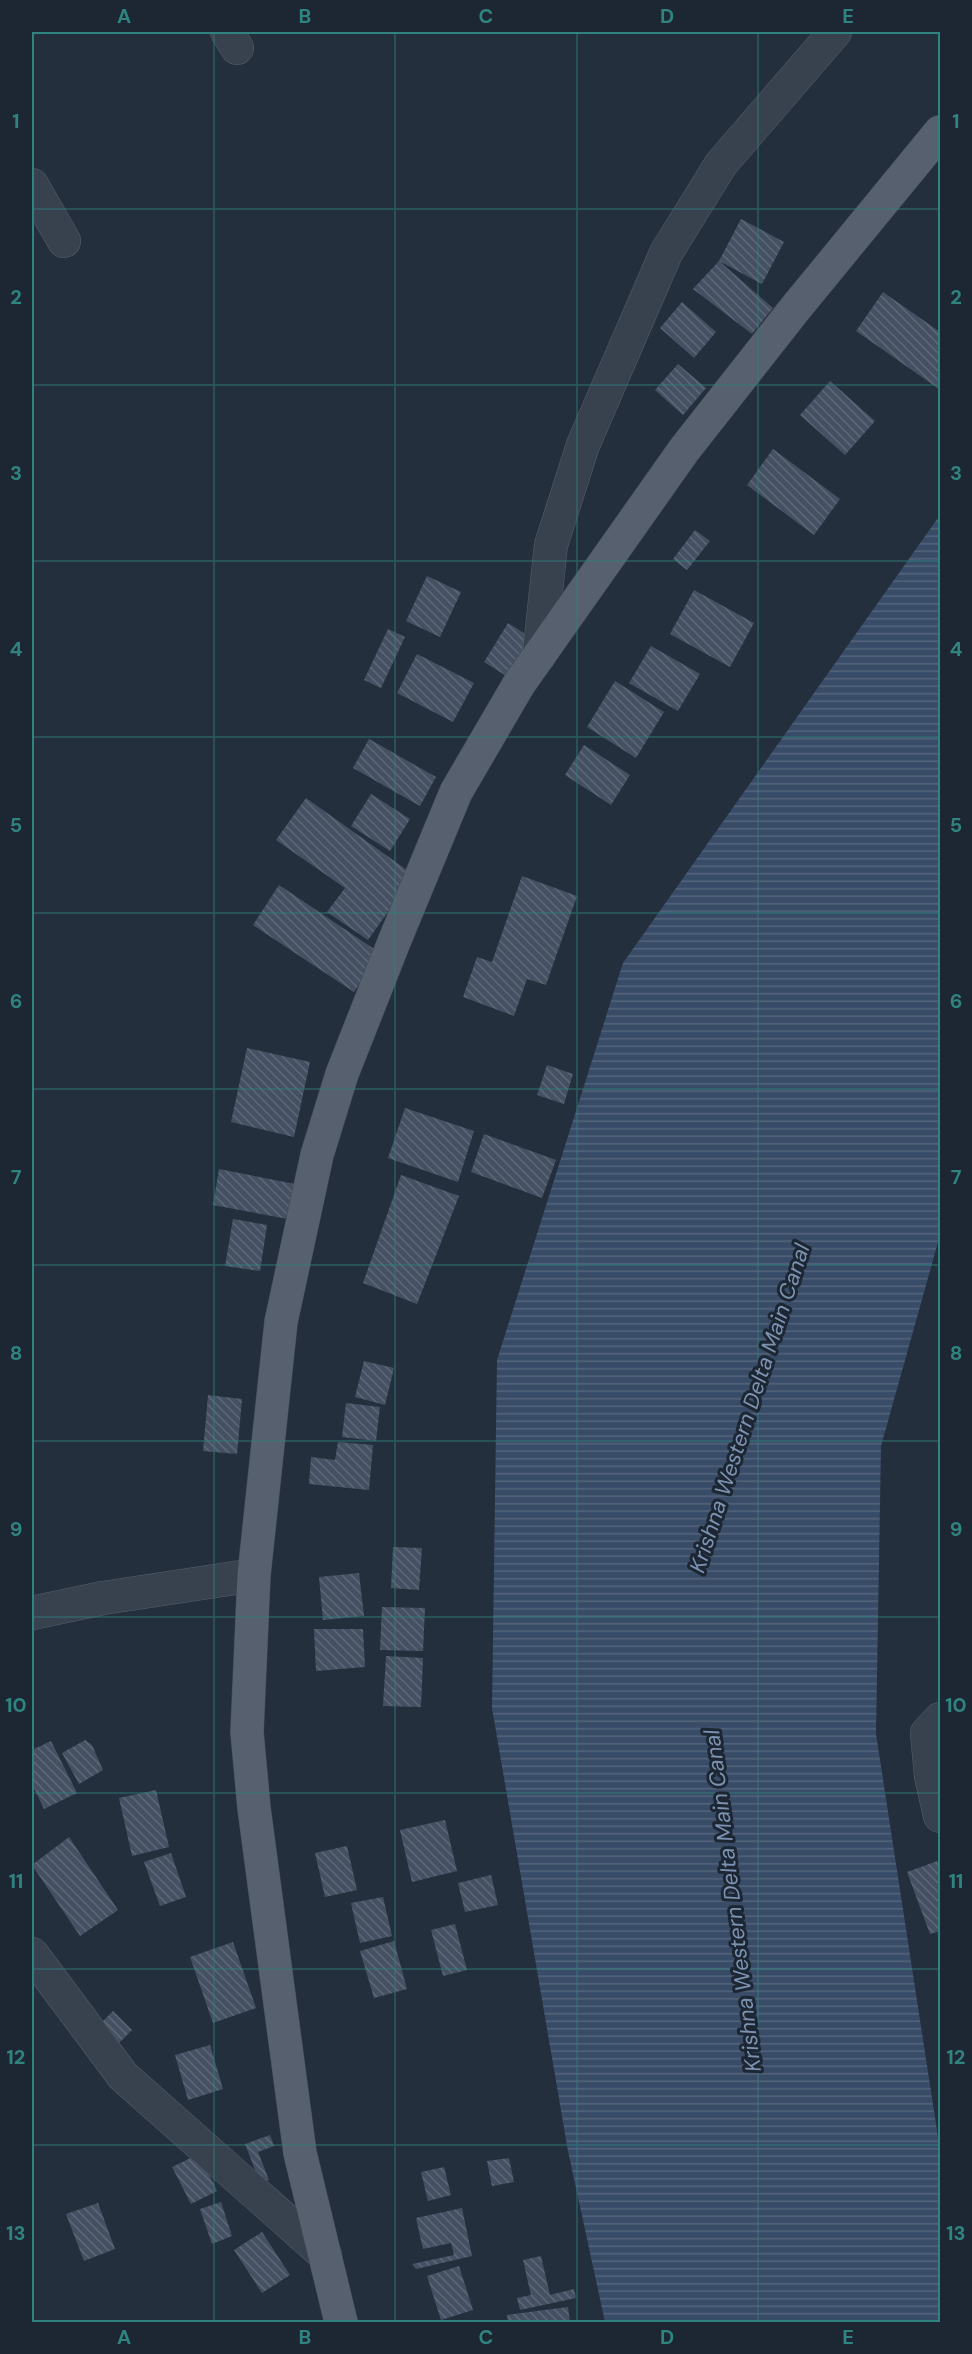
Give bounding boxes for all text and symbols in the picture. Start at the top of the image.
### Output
text: A [117,3,131,29]
text: B [299,3,311,29]
text: C [479,3,493,29]
text: D [660,3,674,29]
text: E [842,3,854,29]
text: 1 [12,108,20,134]
text: 1 [952,108,960,134]
text: 2 [10,284,22,310]
text: 2 [950,284,962,310]
text: 3 [10,460,22,486]
text: 3 [950,460,962,486]
text: 4 [10,636,23,662]
text: 4 [950,636,963,662]
text: 5 [10,812,22,838]
text: 5 [950,812,962,838]
text: 6 [10,988,22,1014]
text: 6 [950,988,962,1014]
text: 7 [11,1164,22,1190]
text: 7 [951,1164,962,1190]
water label: Krishna Western Delta Main Canal [682,1239,817,1576]
text: 8 [10,1340,22,1366]
text: 8 [950,1340,962,1366]
text: 9 [10,1516,22,1542]
text: 9 [950,1516,962,1542]
text: 10 [5,1692,27,1718]
text: 10 [945,1692,967,1718]
water label: Krishna Western Delta Main Canal [697,1727,768,2074]
text: 11 [9,1868,23,1894]
text: 11 [949,1868,963,1894]
text: 12 [7,2044,25,2070]
text: 12 [947,2044,965,2070]
text: 13 [6,2220,26,2246]
text: 13 [946,2220,966,2246]
text: A [117,2324,131,2350]
text: B [299,2324,311,2350]
text: C [479,2324,493,2350]
text: D [660,2324,674,2350]
text: E [842,2324,854,2350]

